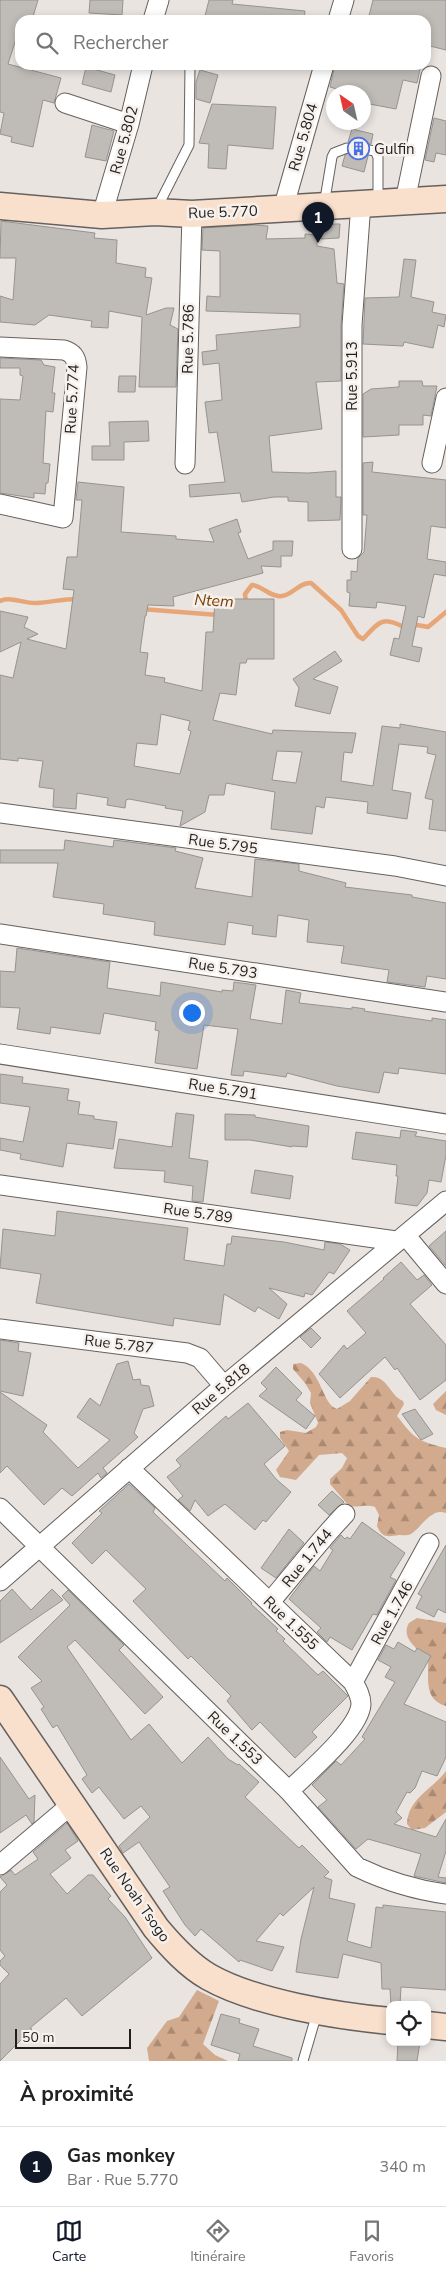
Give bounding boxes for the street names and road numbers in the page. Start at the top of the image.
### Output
street label: Rue 5.804 [284,101,322,173]
street label: Rue 5.802 [105,104,143,176]
street label: Rue 5.770 [188,201,258,223]
street label: Rue 5.786 [177,304,199,374]
street label: Rue 5.913 [342,341,362,411]
street label: Rue 5.774 [60,364,84,434]
street label: Rue 5.795 [187,829,259,859]
street label: Rue 5.793 [187,953,259,983]
street label: Rue 5.791 [187,1074,259,1104]
street label: Rue 5.789 [162,1198,234,1228]
street label: Rue 5.787 [83,1330,155,1358]
street label: Rue 5.818 [188,1359,254,1419]
street label: Rue 1.744 [277,1525,337,1591]
street label: Rue 1.746 [366,1578,418,1648]
street label: Rue 1.555 [259,1592,323,1654]
street label: Rue 1.553 [203,1707,267,1769]
street label: Rue Noah Tsogo [95,1844,175,1946]

